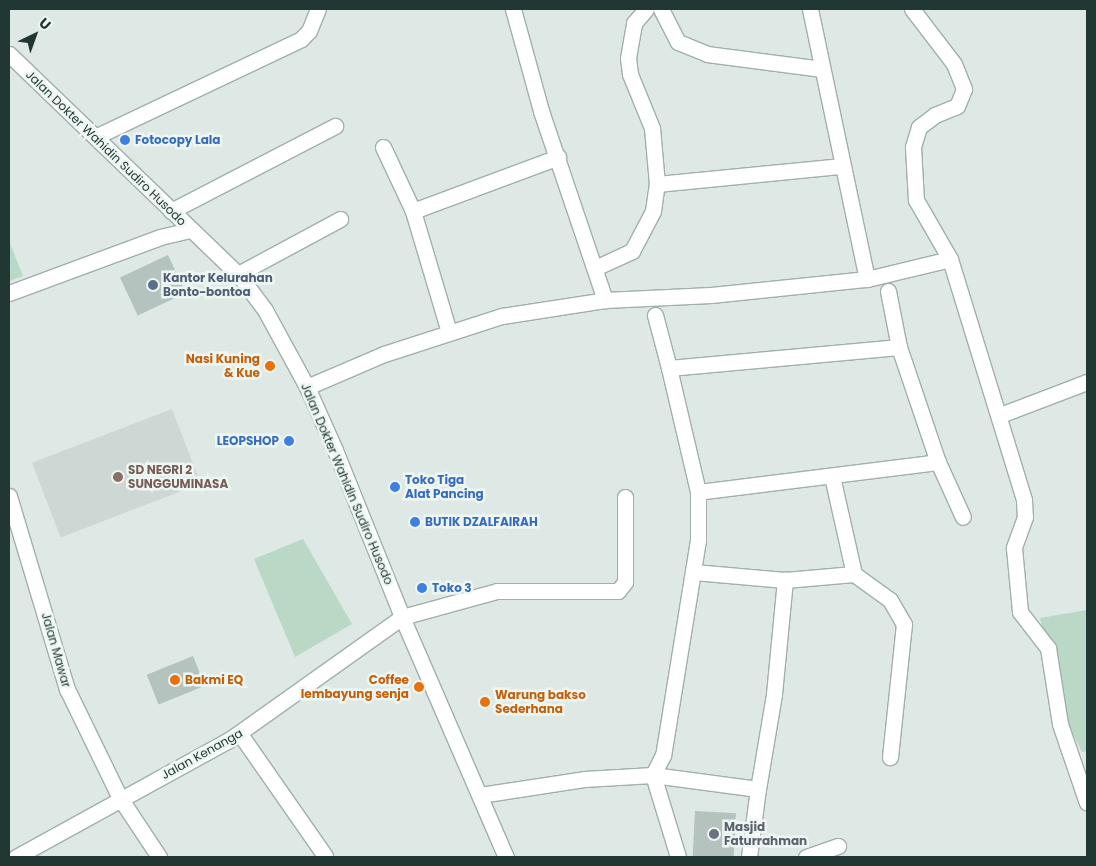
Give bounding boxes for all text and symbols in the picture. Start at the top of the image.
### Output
north arrow [10,10,60,60]
text: U [35,13,55,35]
street label: Jalan Dokter Wahidin Sudiro Husodo [23,67,189,229]
place label: Fotocopy Lala [135,133,220,147]
marker: Fotocopy Lala [119,134,131,146]
place label: Kantor Kelurahan Bonto-bontoa [163,271,273,299]
marker: Kantor Kelurahan Bonto-bontoa [147,279,159,291]
place label: Nasi Kuning & Kue [186,352,260,380]
marker: Nasi Kuning & Kue [264,360,276,372]
street label: Jalan Dokter Wahidin Sudiro Husodo [298,381,396,587]
place label: LEOPSHOP [217,434,279,448]
marker: LEOPSHOP [283,435,295,447]
place label: SD NEGRI 2 SUNGGUMINASA [128,463,228,491]
marker: SD NEGRI 2 SUNGGUMINASA [112,471,124,483]
place label: Toko Tiga Alat Pancing [405,473,484,501]
marker: Toko Tiga Alat Pancing [389,481,401,493]
place label: BUTIK DZALFAIRAH [425,515,538,529]
marker: BUTIK DZALFAIRAH [409,516,421,528]
place label: Toko 3 [432,581,472,595]
marker: Toko 3 [416,582,428,594]
street label: Jalan Mawar [38,611,74,689]
place label: Bakmi EQ [185,673,243,687]
place label: Coffee lembayung senja [301,673,409,701]
marker: Bakmi EQ [169,674,181,686]
marker: Coffee lembayung senja [413,681,425,693]
place label: Warung bakso Sederhana [495,688,586,716]
marker: Warung bakso Sederhana [479,696,491,708]
street label: Jalan Kenanga [159,726,245,782]
place label: Masjid Faturrahman [724,820,807,848]
marker: Masjid Faturrahman [708,828,720,840]

